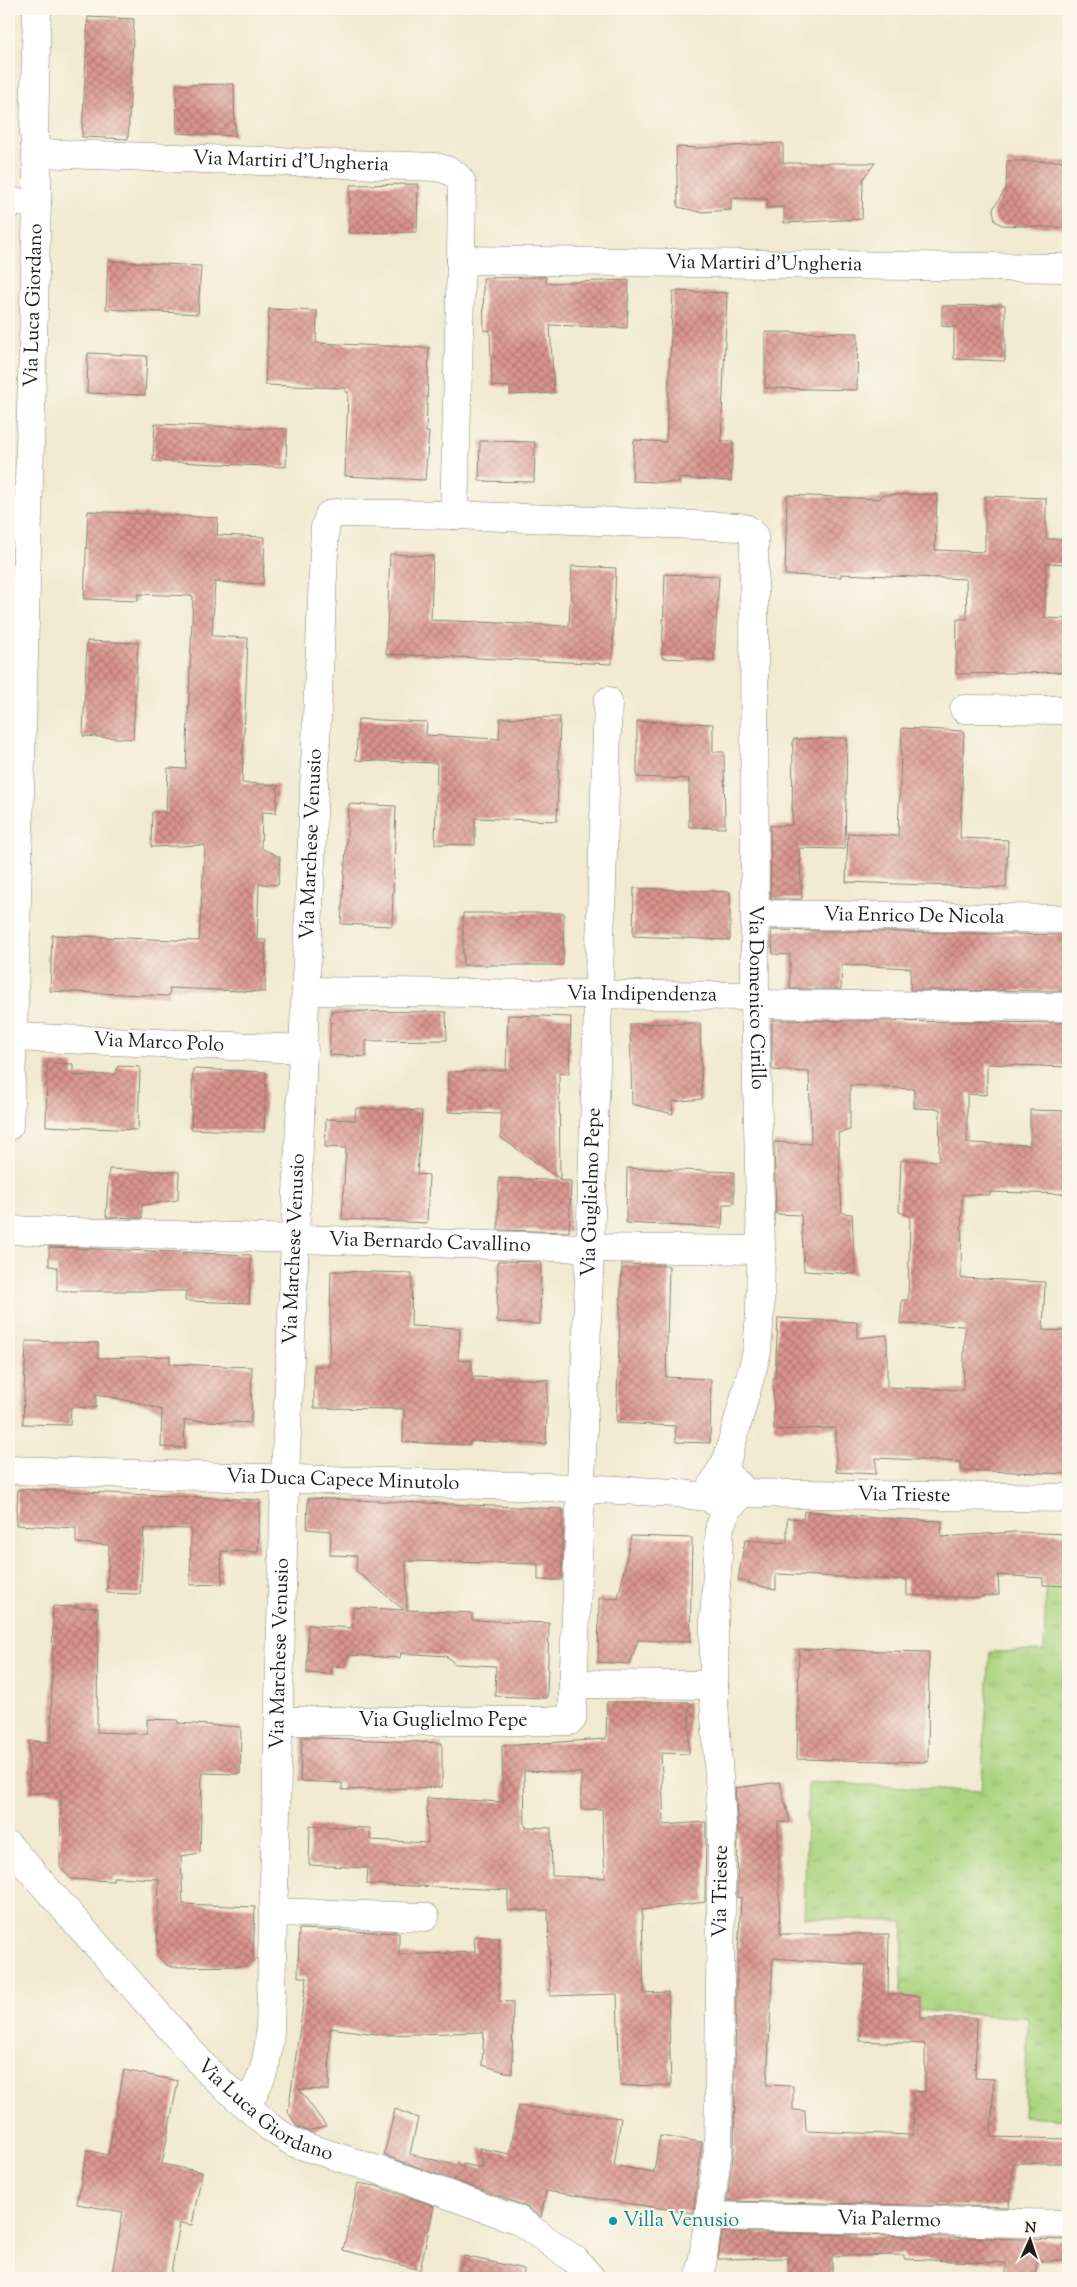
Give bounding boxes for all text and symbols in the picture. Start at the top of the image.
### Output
street label: Via Martiri d'Ungheria [192,144,389,180]
street label: Via Luca Giordano [17,223,51,388]
street label: Via Martiri d'Ungheria [666,248,862,280]
street label: Via Marchese Venusio [293,748,330,940]
street label: Via Enrico De Nicola [823,901,1005,932]
street label: Via Domenico Cirillo [740,905,772,1090]
street label: Via Indipendenza [567,979,717,1010]
street label: Via Marco Polo [93,1026,225,1060]
street label: Via Guglielmo Pepe [574,1107,609,1277]
street label: Via Marchese Venusio [276,1153,313,1345]
street label: Via Bernardo Cavallino [328,1225,531,1261]
street label: Via Duca Capece Minutolo [226,1462,460,1499]
street label: Via Trieste [857,1480,951,1511]
street label: Via Marchese Venusio [263,1557,297,1750]
street label: Via Guglielmo Pepe [358,1707,528,1736]
street label: Via Trieste [706,1845,736,1938]
street label: Via Luca Giordano [190,2053,337,2169]
street label: Via Palermo [837,2204,941,2236]
place label: Villa Venusio [623,2207,739,2236]
north arrow [1004,2214,1054,2264]
marker: Villa Venusio [607,2215,619,2227]
text: N [1024,2219,1037,2239]

